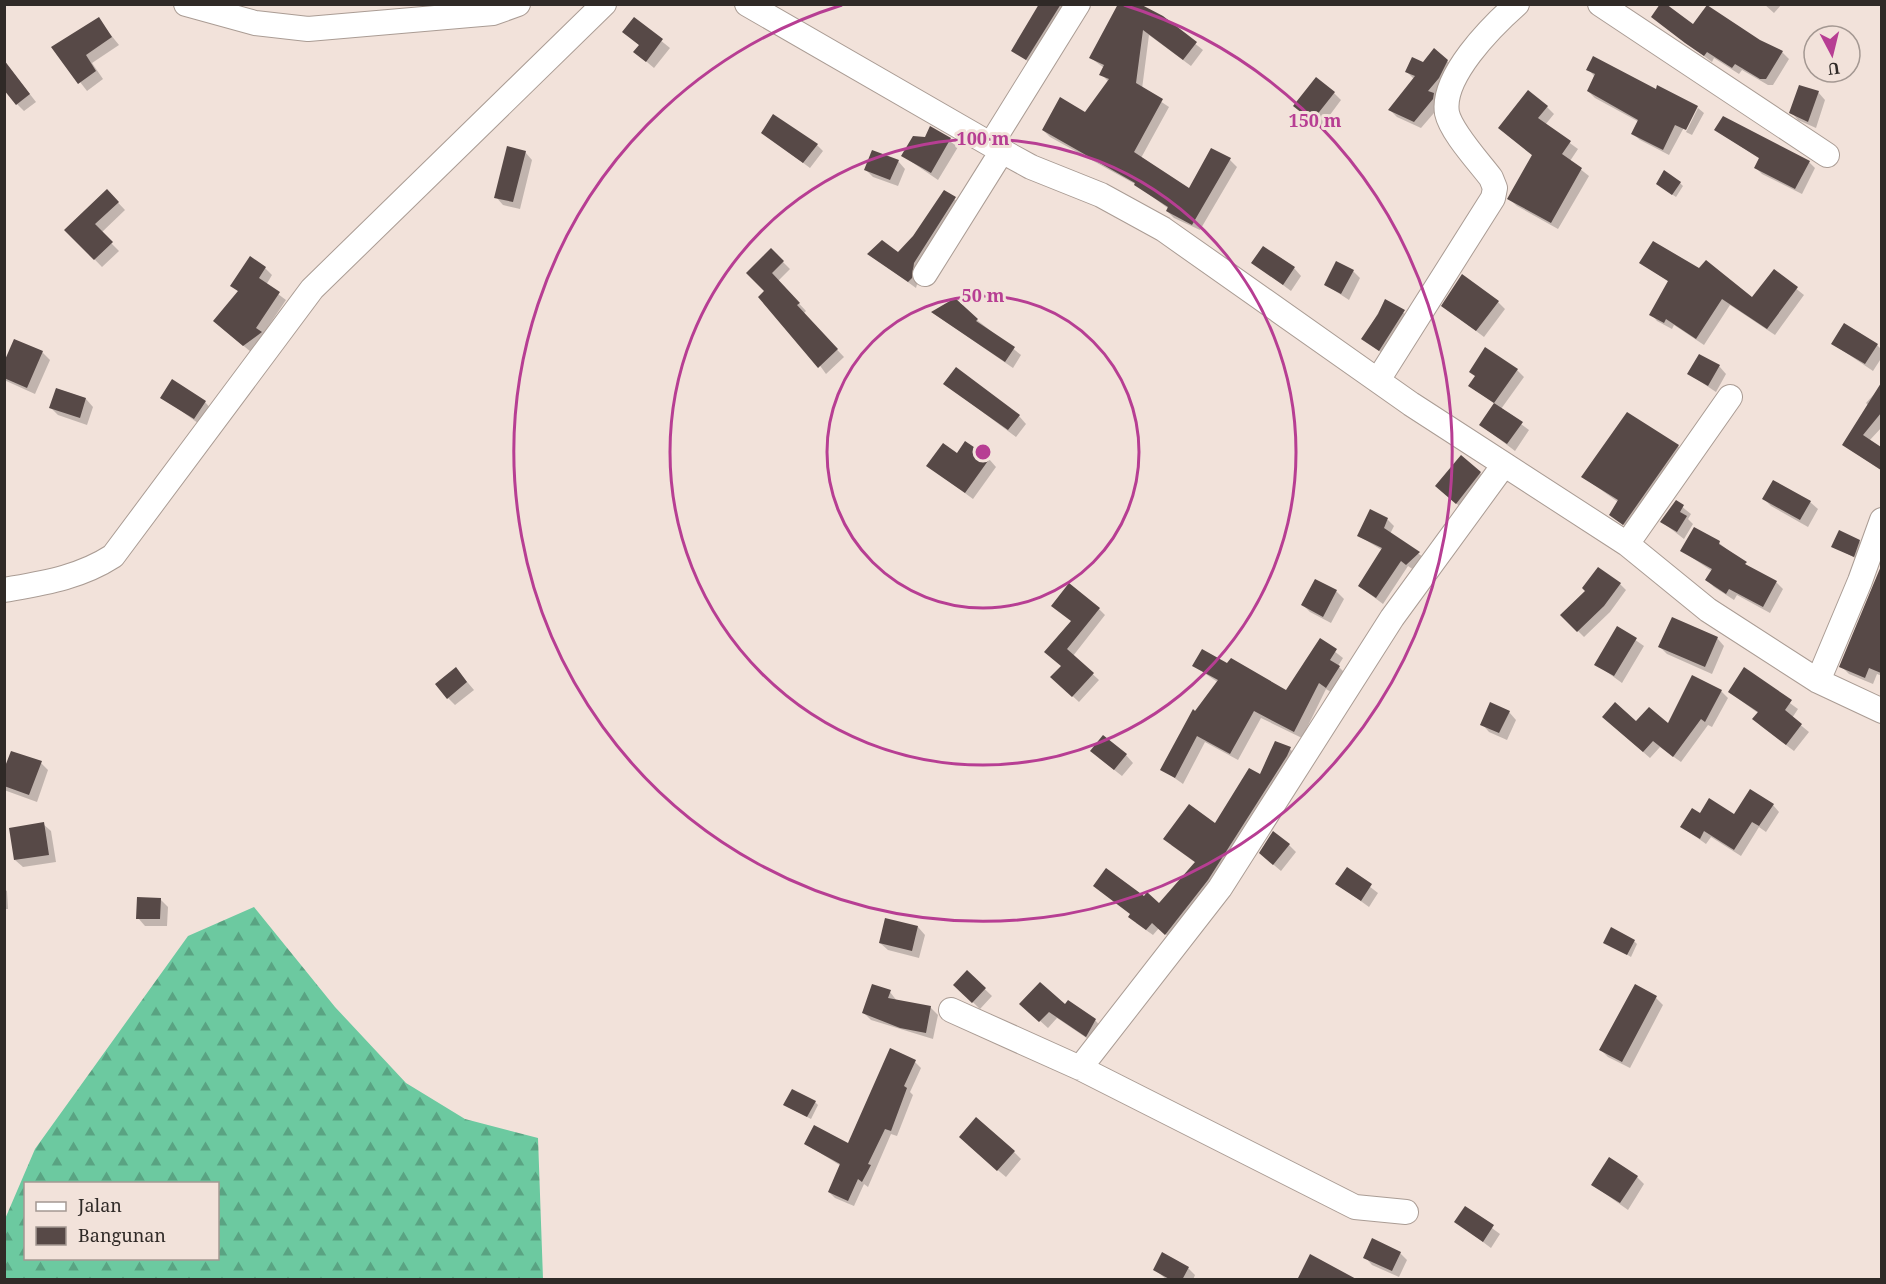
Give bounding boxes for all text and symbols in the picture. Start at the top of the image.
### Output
north arrow [1802,24,1862,84]
text: U [1827,57,1841,81]
text: 150 m [1289,108,1342,132]
text: 100 m [957,126,1010,150]
text: 50 m [962,283,1005,307]
centre of rings [973,442,993,462]
legend [24,1182,219,1260]
text: Jalan [77,1193,122,1217]
text: Bangunan [78,1223,166,1247]

